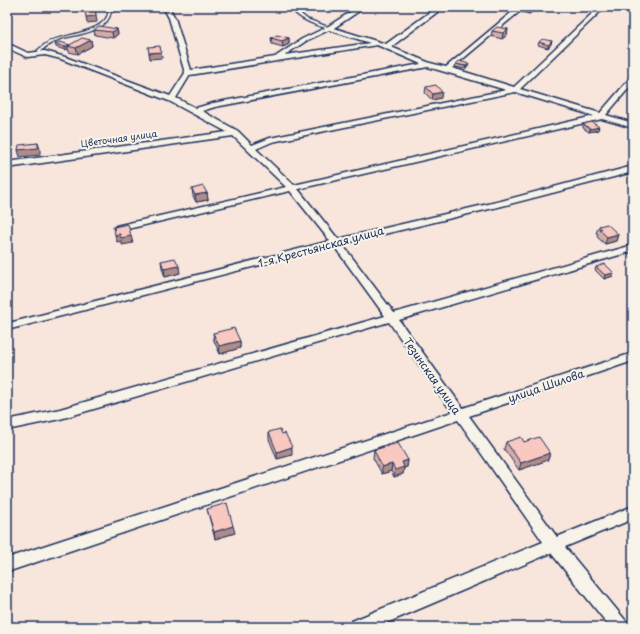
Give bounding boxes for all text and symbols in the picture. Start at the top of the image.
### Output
street label: Цветочная улица [80,126,158,150]
street label: 1-я Крестьянская улица [256,221,386,272]
street label: Тезинская улица [399,334,465,418]
street label: улица Шилова [505,364,586,407]

